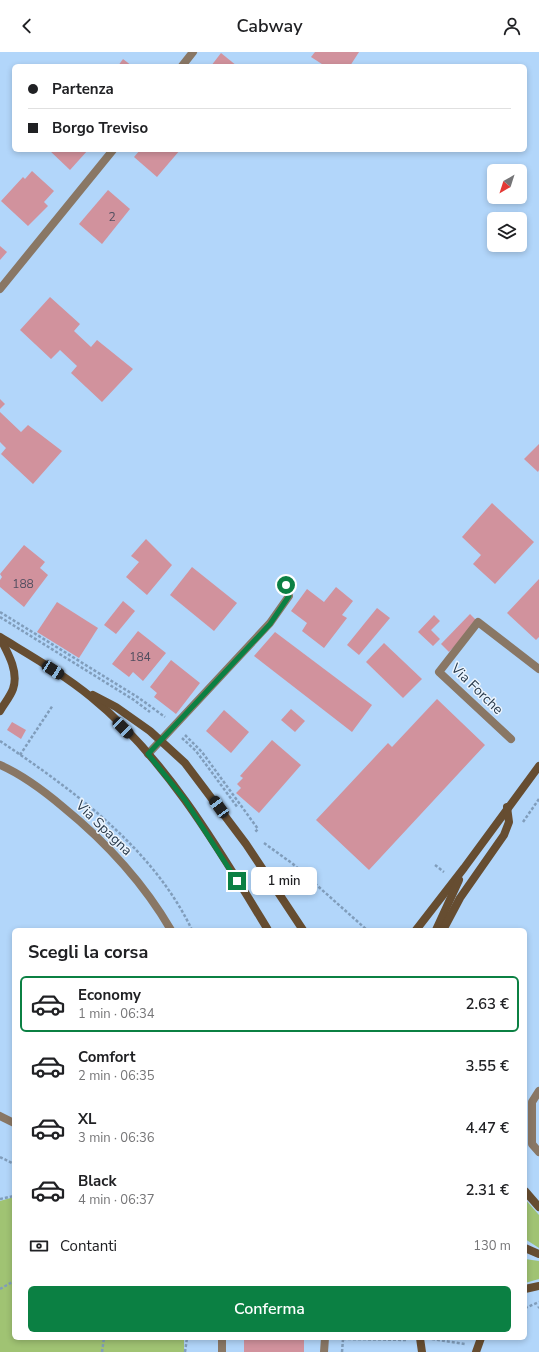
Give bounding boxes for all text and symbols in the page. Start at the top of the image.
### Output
text: Cabway [237,14,303,38]
icon: back [16,15,38,37]
icon: person [501,15,523,37]
text: Partenza [52,79,114,99]
text: Borgo Treviso [52,118,148,138]
north arrow [487,164,527,204]
map controls [487,164,527,252]
house number: 2 [108,209,116,225]
button: layers [487,212,527,252]
house number: 188 [12,576,34,592]
route start [277,576,295,594]
house number: 184 [129,649,151,665]
car [40,658,66,682]
street label: Via Forche [446,659,507,719]
car [110,715,136,741]
car [207,794,231,820]
street label: Via Spagna [71,796,136,860]
callout: 1 min [251,867,317,895]
route end [228,872,246,890]
text: 1 min [267,872,301,890]
text: Scegli la corsa [28,940,148,964]
text: Economy [78,985,141,1005]
icon: car [30,986,66,1022]
text: 2.63 € [465,994,509,1014]
text: 1 min · 06:34 [78,1005,154,1023]
text: Comfort [78,1047,135,1067]
icon: car [30,1048,66,1084]
text: 3.55 € [465,1056,509,1076]
text: 2 min · 06:35 [78,1067,154,1085]
text: XL [78,1109,97,1129]
icon: car [30,1110,66,1146]
text: 4.47 € [465,1118,509,1138]
text: 3 min · 06:36 [78,1129,154,1147]
text: Black [78,1171,116,1191]
icon: car [30,1172,66,1208]
text: 2.31 € [465,1180,509,1200]
text: 4 min · 06:37 [78,1191,154,1209]
icon: cash [28,1235,50,1257]
text: Contanti [60,1236,117,1256]
text: 130 m [473,1237,511,1255]
button: Conferma [28,1286,511,1332]

